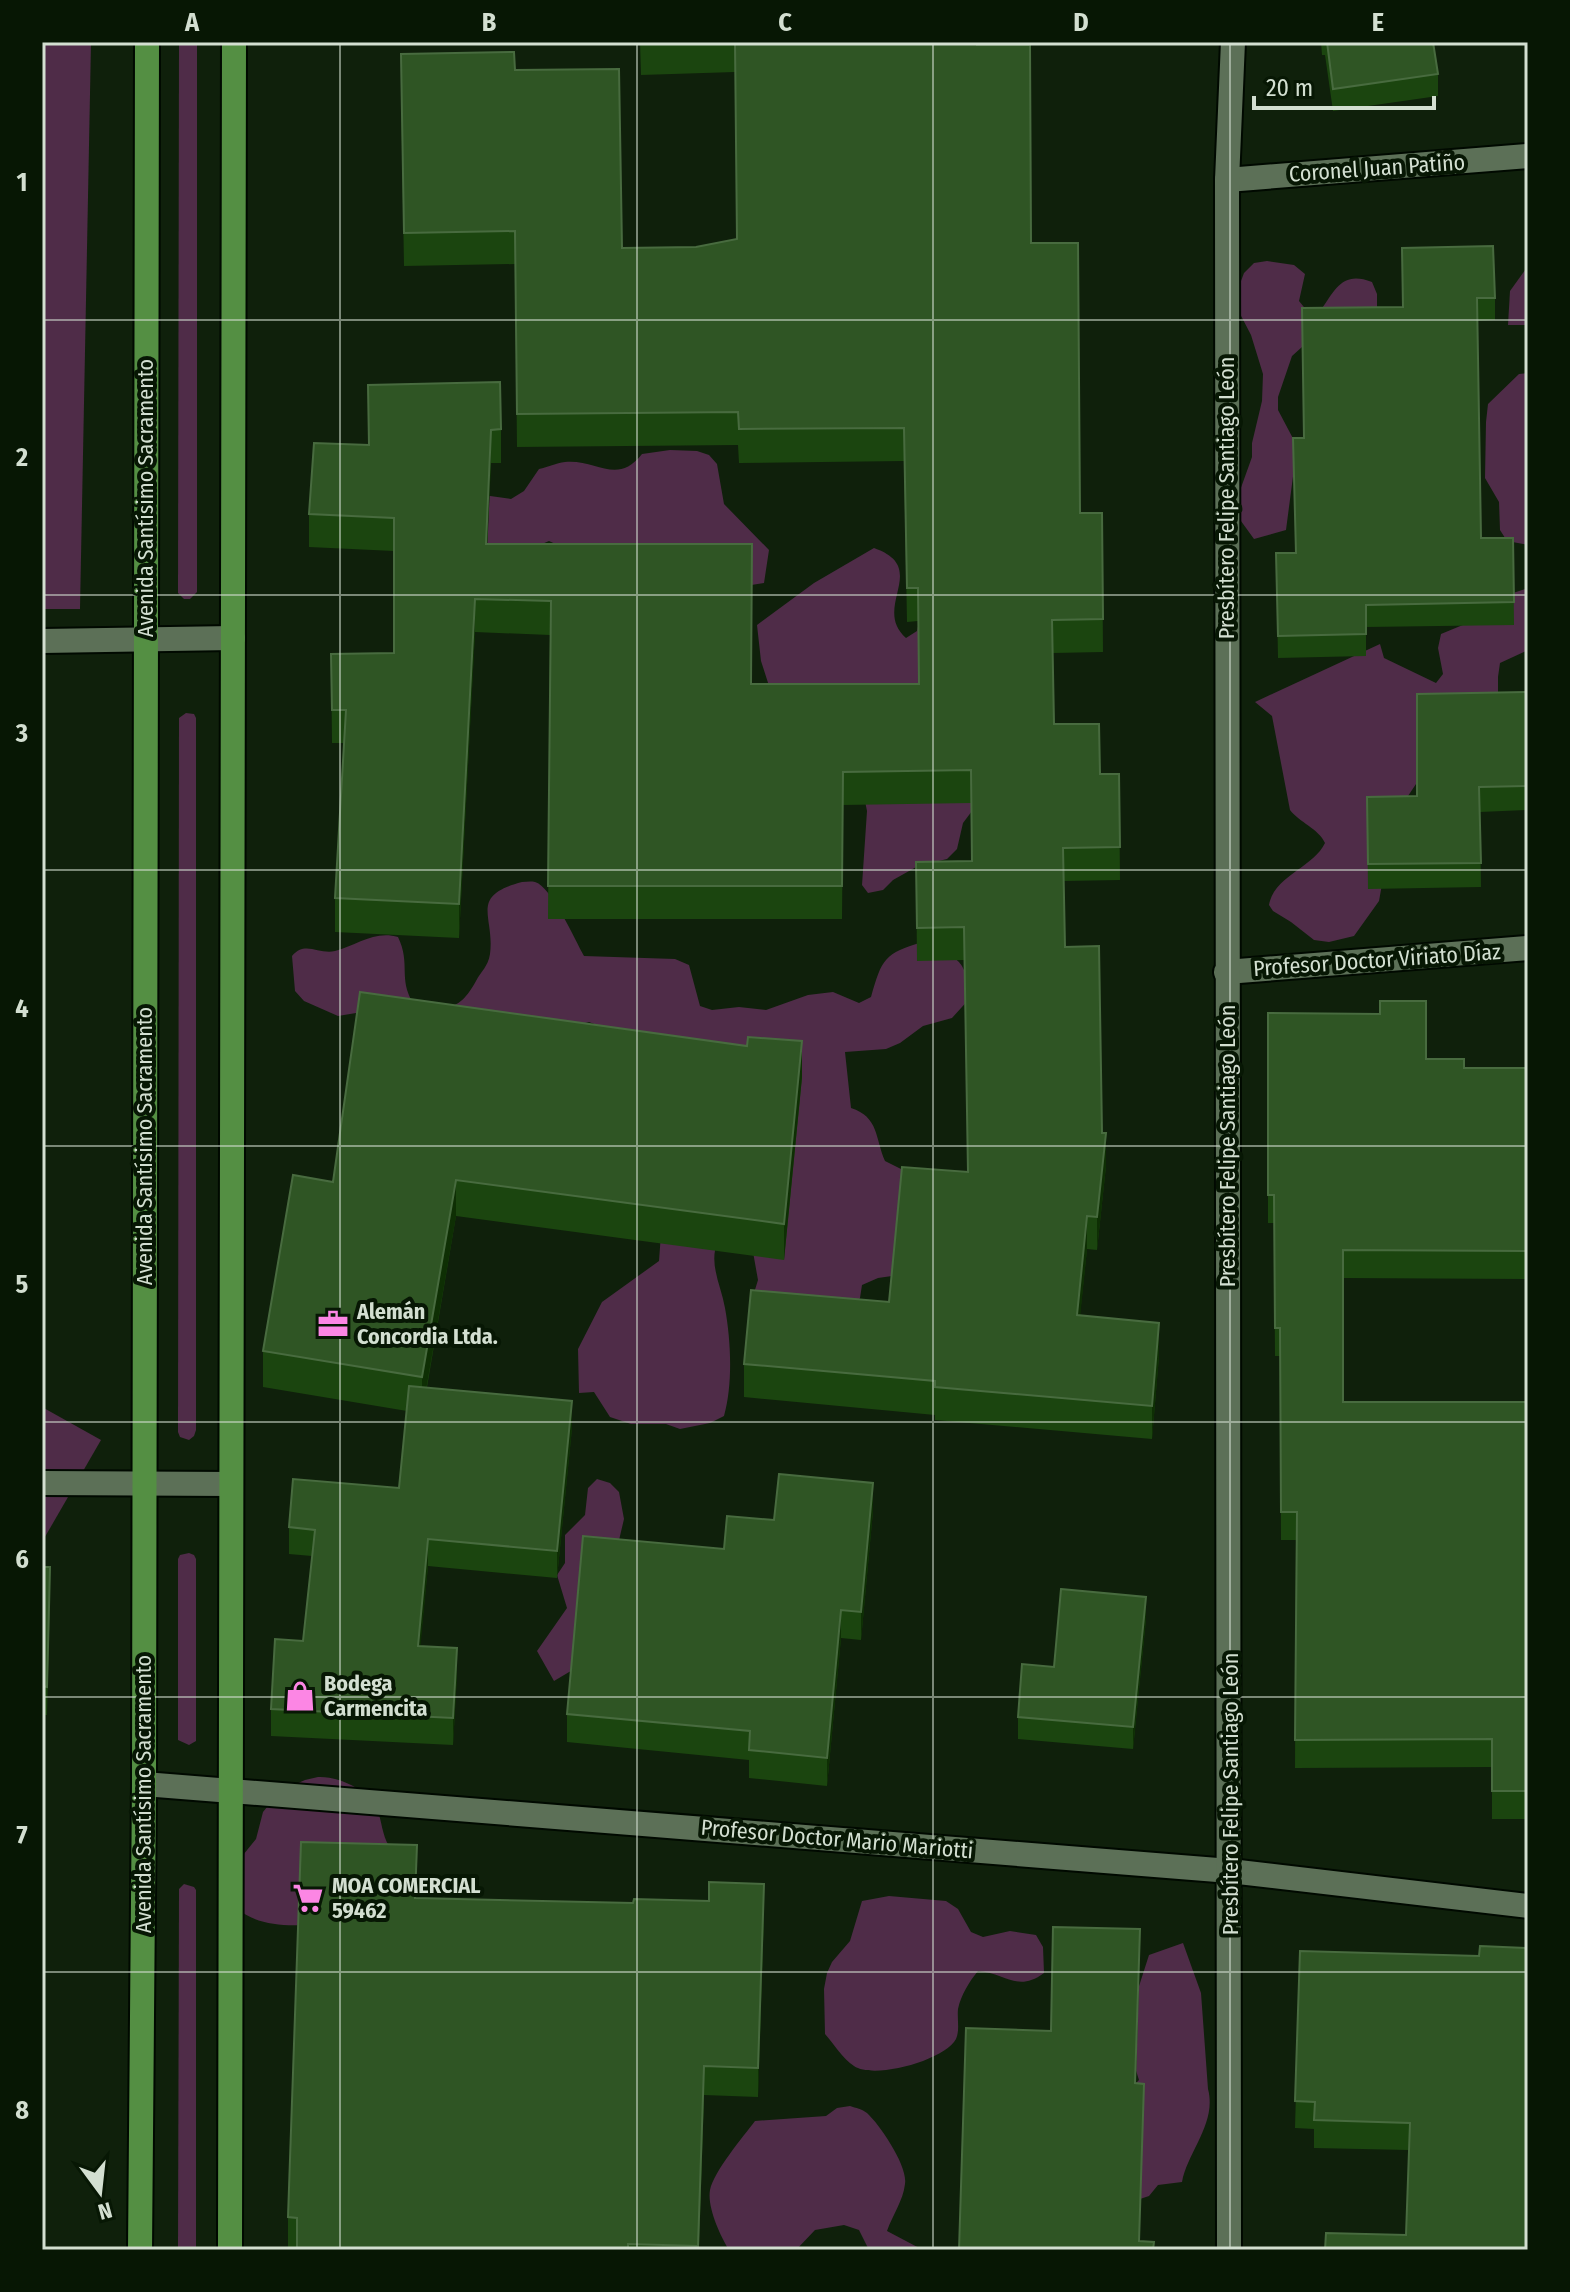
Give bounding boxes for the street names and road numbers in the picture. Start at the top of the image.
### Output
street label: Coronel Juan Patiño [1288,148,1466,188]
street label: Presbítero Felipe Santiago León [1213,357,1240,639]
street label: Avenida Santísimo Sacramento [132,359,159,637]
street label: Profesor Doctor Viriato Díaz [1252,938,1502,982]
street label: Presbítero Felipe Santiago León [1214,1005,1241,1287]
street label: Avenida Santísimo Sacramento [131,1007,158,1285]
street label: Presbítero Felipe Santiago León [1217,1653,1244,1935]
street label: Avenida Santísimo Sacramento [130,1655,157,1933]
street label: Profesor Doctor Mario Mariotti [700,1814,974,1864]

